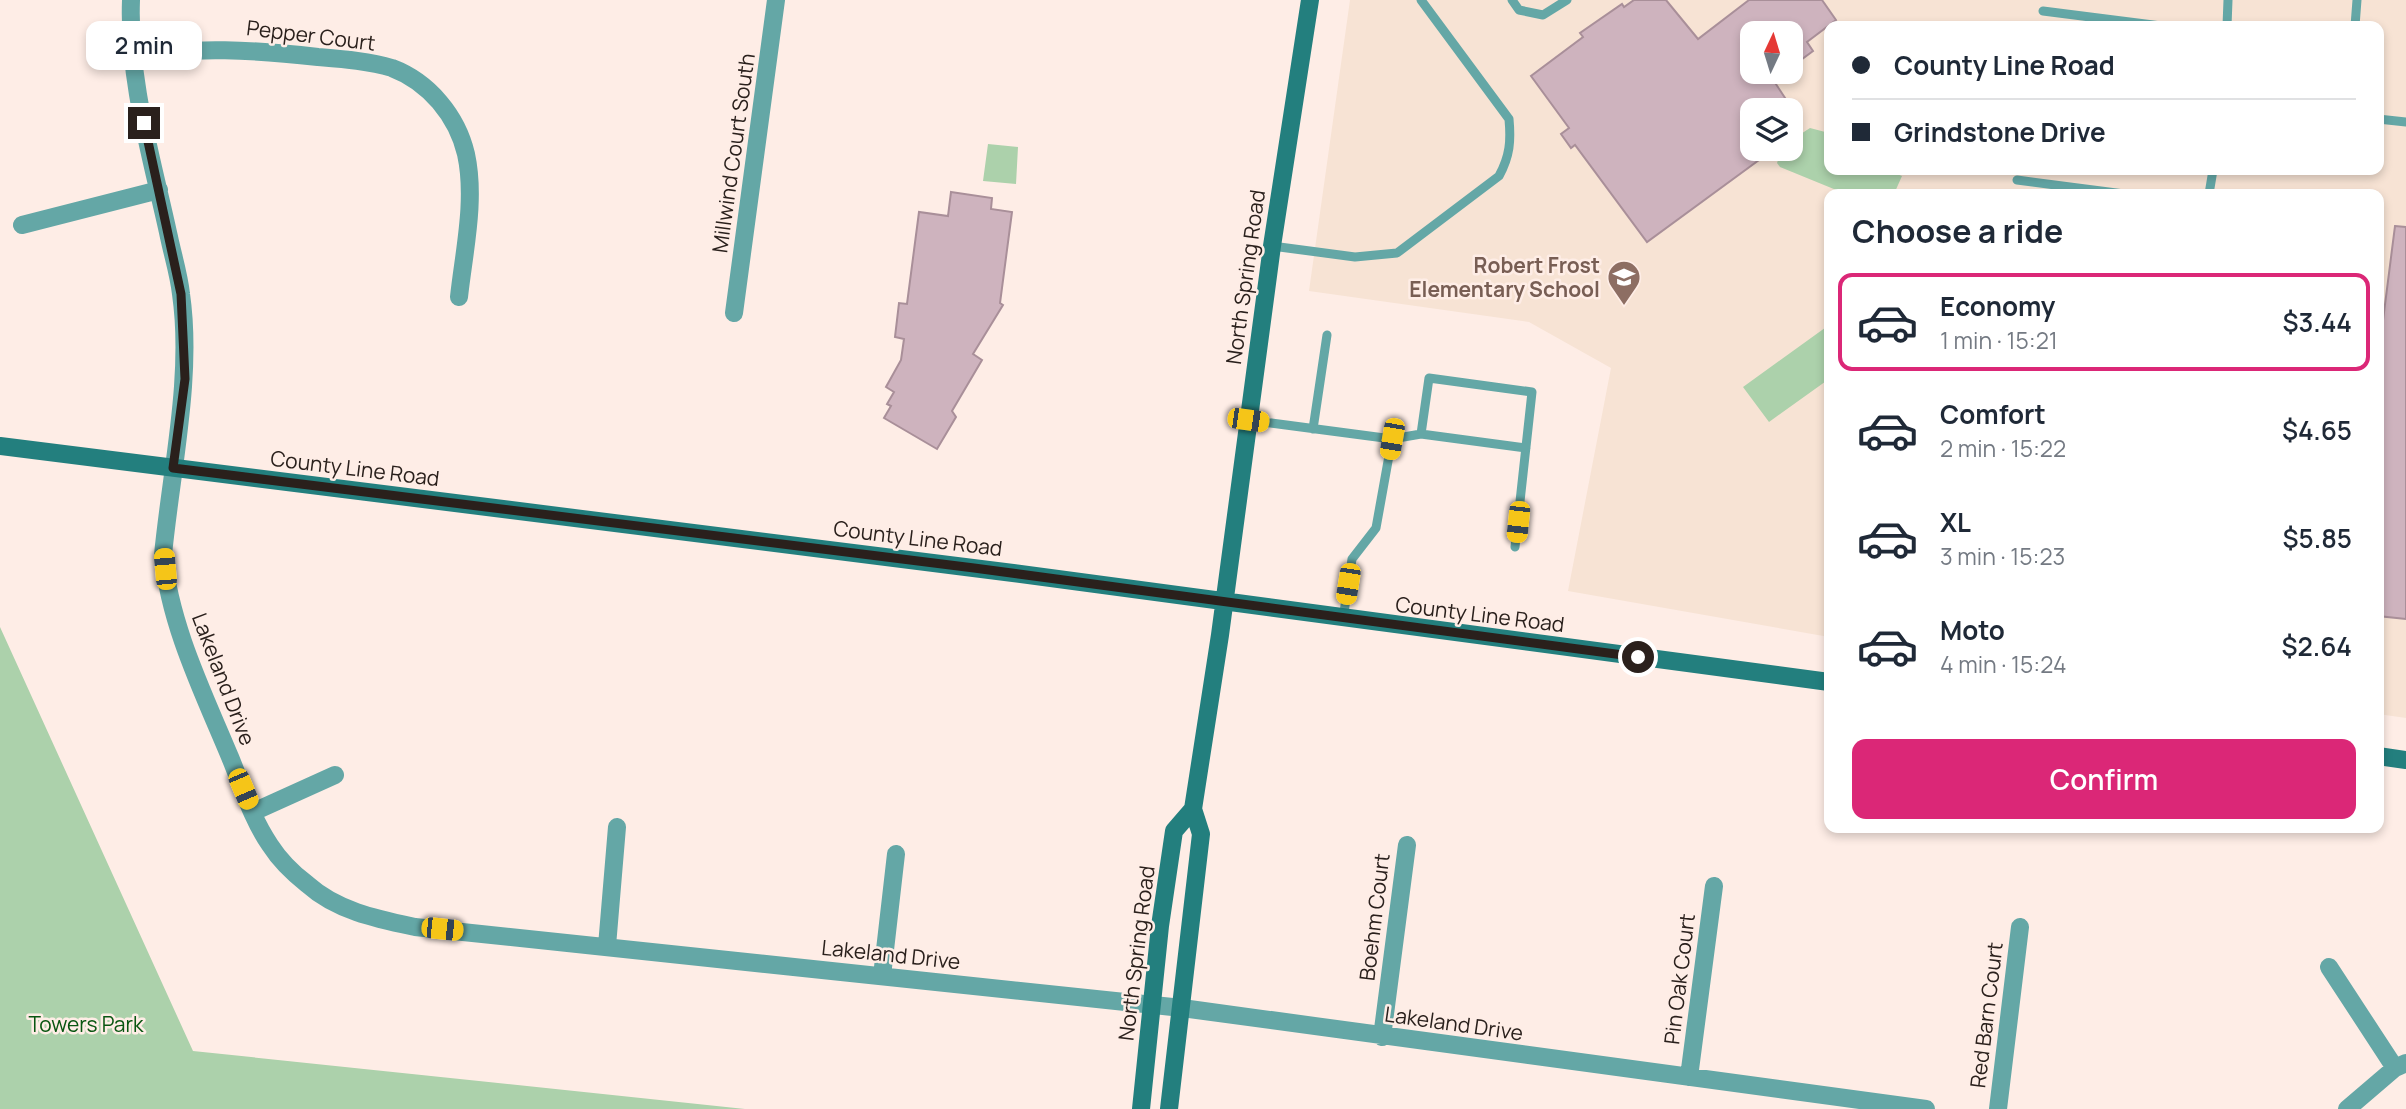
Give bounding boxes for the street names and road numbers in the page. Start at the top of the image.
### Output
street label: Pepper Court [245,13,377,57]
street label: Millwind Court South [705,51,761,255]
street label: North Spring Road [1219,188,1271,366]
street label: County Line Road [269,444,441,492]
street label: County Line Road [832,514,1004,562]
street label: County Line Road [1394,590,1566,638]
street label: Lakeland Drive [186,609,262,749]
street label: Boehm Court [1352,852,1396,982]
street label: North Spring Road [1111,864,1161,1042]
street label: Pin Oak Court [1657,912,1701,1046]
street label: Lakeland Drive [820,933,962,975]
street label: Red Barn Court [1963,940,2009,1090]
street label: Lakeland Drive [1383,999,1525,1047]

